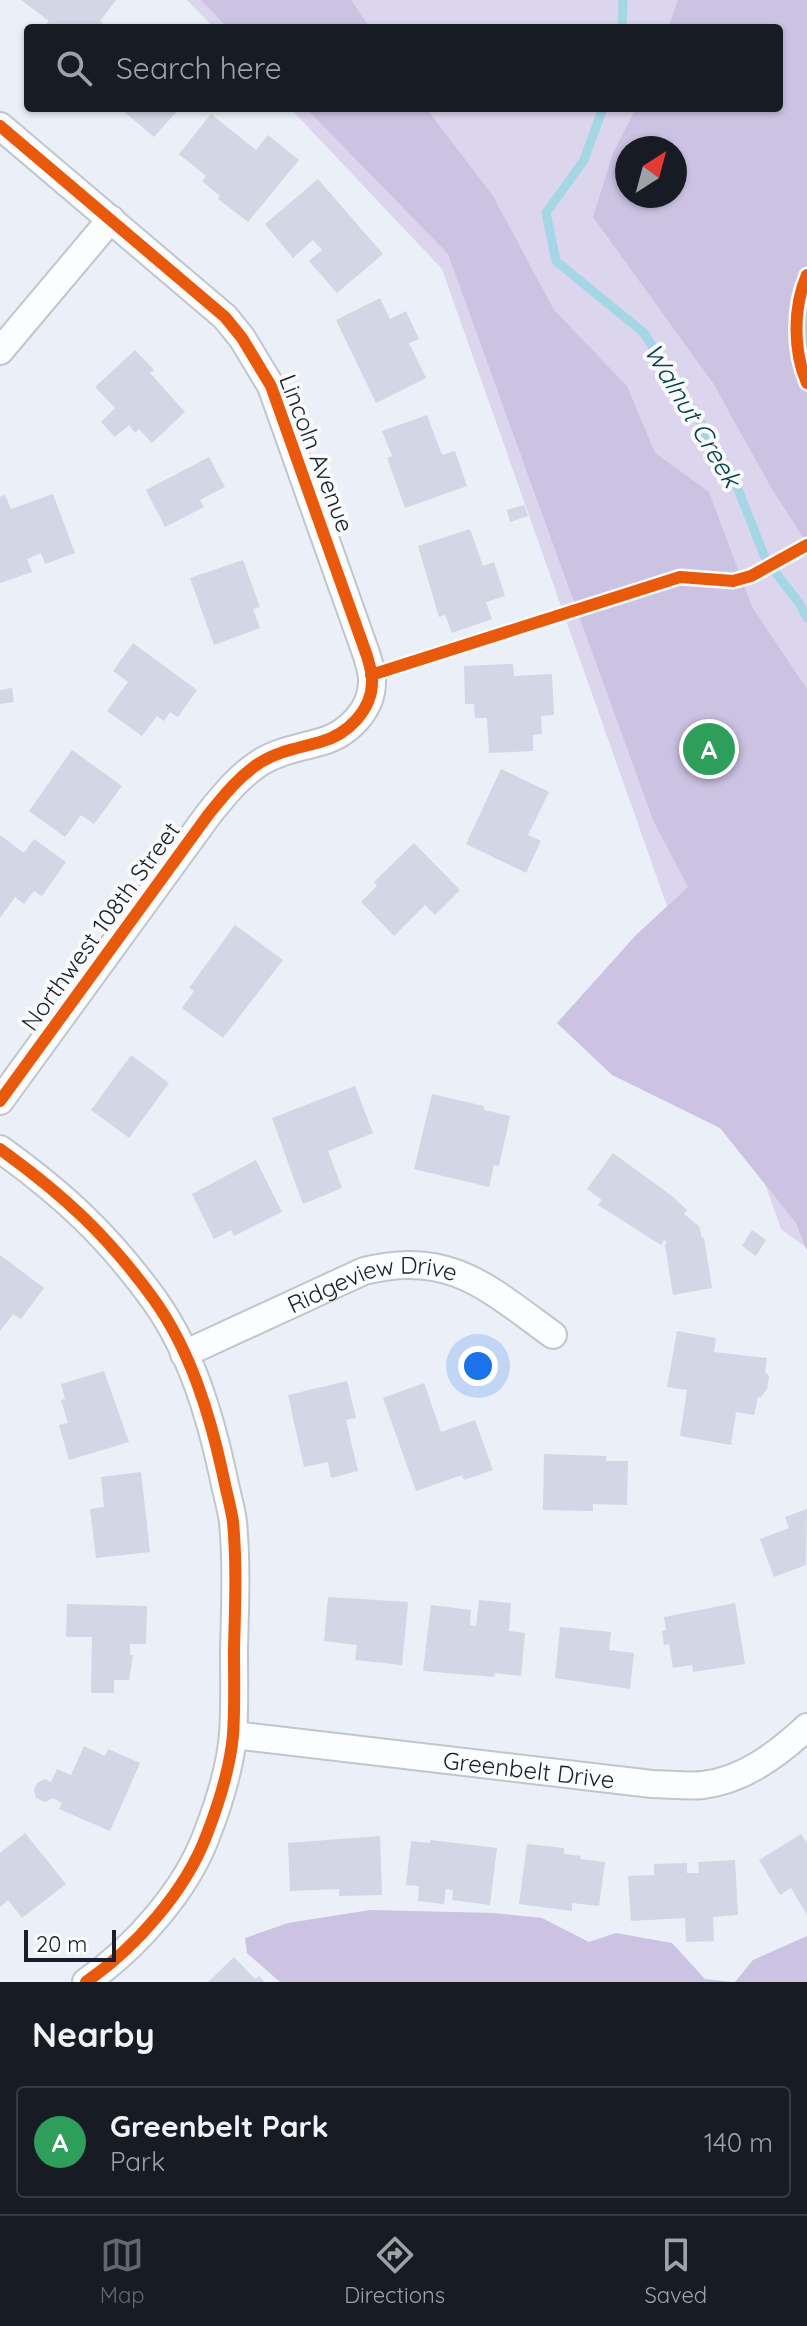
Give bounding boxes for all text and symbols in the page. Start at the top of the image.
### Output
search box [24,24,783,112]
icon: search [52,46,96,90]
text: Search here [116,49,282,87]
north arrow [615,136,687,208]
water label: Walnut Creek [637,337,750,495]
street label: Lincoln Avenue [273,370,361,536]
pin: A [683,719,735,779]
street label: Northwest 108th Street [14,816,186,1036]
street label: Ridgeview Drive [282,1250,462,1319]
your location [458,1346,498,1386]
street label: Greenbelt Drive [442,1745,616,1795]
scale bar [24,1926,116,1962]
text: 20 m [36,1930,87,1958]
text: Nearby [32,2013,155,2056]
text: Greenbelt Park [110,2107,329,2145]
text: A [52,2126,68,2159]
text: 140 m [704,2126,773,2159]
text: Park [110,2145,165,2178]
tab: Map [100,2233,145,2309]
tab: Directions [344,2233,445,2309]
tab: Saved [644,2233,707,2309]

